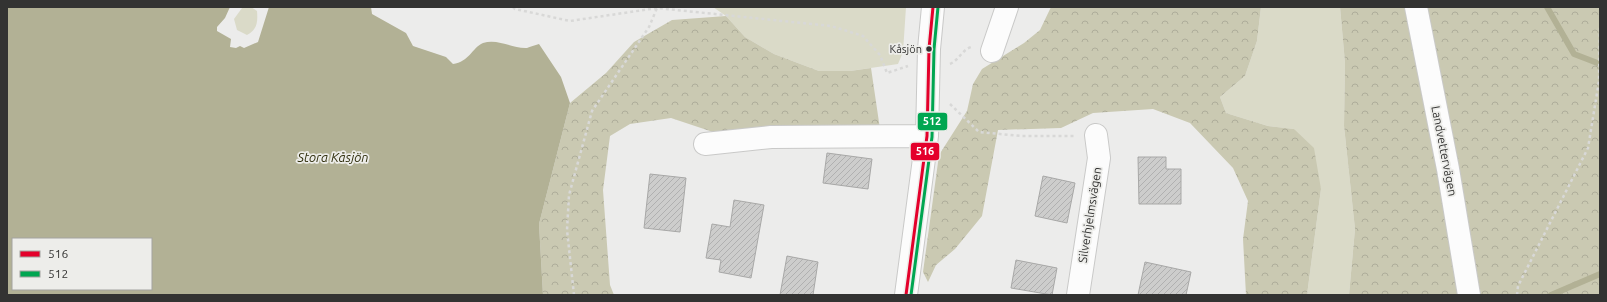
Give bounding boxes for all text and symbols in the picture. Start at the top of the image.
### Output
place label: Kåsjön [889,43,922,55]
marker: Kåsjön [924,44,934,54]
street label: Landvettervägen [1429,105,1460,197]
line badge: 512 [917,112,948,131]
text: 512 [923,115,941,127]
line badge: 516 [910,142,940,161]
text: 516 [916,145,934,157]
water label: Stora Kåsjön [296,150,369,164]
street label: Silverhjelmsvägen [1076,166,1104,264]
legend [12,238,152,290]
text: 516 [48,247,69,260]
text: 512 [48,267,68,280]

